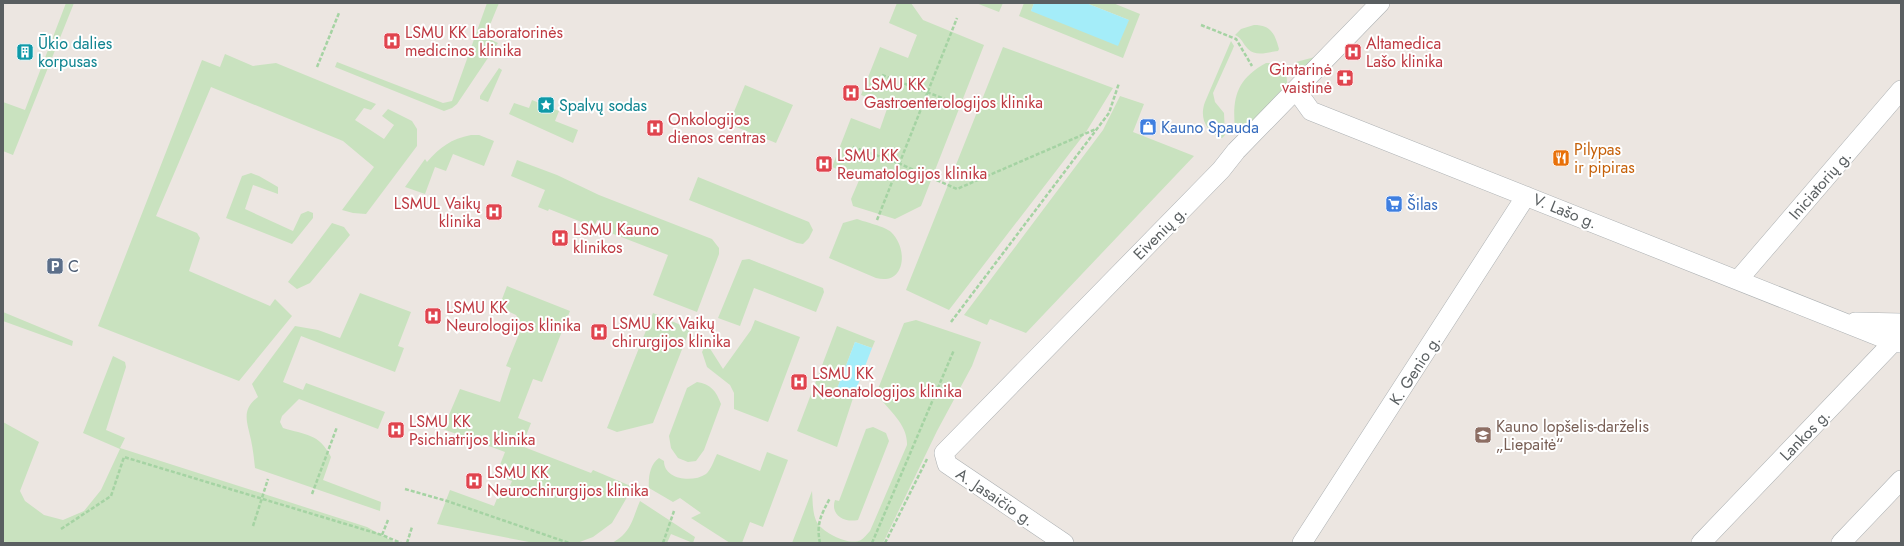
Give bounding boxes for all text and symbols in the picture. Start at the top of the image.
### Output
place label: LSMU KK Laboratorinės medicinos klinika [405,21,563,62]
hospital icon: LSMU KK Laboratorinės medicinos klinika [382,31,402,51]
place label: Ūkio dalies korpusas [38,32,112,73]
place label: Altamedica Lašo klinika [1366,32,1443,73]
building icon: Ūkio dalies korpusas [15,42,35,62]
hospital icon: Altamedica Lašo klinika [1343,42,1363,62]
place label: Gintarinė vaistinė [1269,58,1332,99]
pharmacy icon: Gintarinė vaistinė [1335,68,1355,88]
place label: LSMU KK Gastroenterologijos klinika [864,73,1043,114]
hospital icon: LSMU KK Gastroenterologijos klinika [841,83,861,103]
place label: Spalvų sodas [559,94,647,117]
place icon: Spalvų sodas [536,95,556,115]
place label: Onkologijos dienos centras [668,108,766,149]
place label: Kauno Spauda [1161,116,1259,139]
shop icon: Kauno Spauda [1138,117,1158,137]
hospital icon: Onkologijos dienos centras [645,118,665,138]
place label: Pilypas ir pipiras [1574,138,1635,179]
place label: LSMU KK Reumatologijos klinika [837,144,987,185]
street label: Iniciatorių g. [1783,145,1857,225]
restaurant icon: Pilypas ir pipiras [1551,148,1571,168]
hospital icon: LSMU KK Reumatologijos klinika [814,154,834,174]
street label: V. Lašo g. [1529,188,1601,234]
place label: LSMUL Vaikų klinika [394,192,481,233]
place label: Šilas [1407,193,1438,216]
supermarket icon: Šilas [1384,194,1404,214]
street label: Eivenių g. [1128,201,1192,265]
hospital icon: LSMUL Vaikų klinika [484,202,504,222]
place label: LSMU Kauno klinikos [573,218,659,259]
hospital icon: LSMU Kauno klinikos [550,228,570,248]
place label: C [68,255,79,278]
parking icon: C [45,256,65,276]
place label: LSMU KK Neurologijos klinika [446,296,581,337]
hospital icon: LSMU KK Neurologijos klinika [423,306,443,326]
place label: LSMU KK Vaikų chirurgijos klinika [612,312,731,353]
hospital icon: LSMU KK Vaikų chirurgijos klinika [589,322,609,342]
street label: K. Genio g. [1384,330,1446,410]
place label: LSMU KK Neonatologijos klinika [812,362,962,403]
hospital icon: LSMU KK Neonatologijos klinika [789,372,809,392]
street label: Lankos g. [1774,404,1836,466]
place label: LSMU KK Psichiatrijos klinika [409,410,535,451]
place label: Kauno lopšelis-darželis „Liepaitė“ [1496,415,1649,456]
hospital icon: LSMU KK Psichiatrijos klinika [386,420,406,440]
school or university icon: Kauno lopšelis-darželis „Liepaitė“ [1473,425,1493,445]
place label: LSMU KK Neurochirurgijos klinika [487,461,649,502]
street label: A. Jasaičio g. [951,462,1039,532]
hospital icon: LSMU KK Neurochirurgijos klinika [464,471,484,491]

